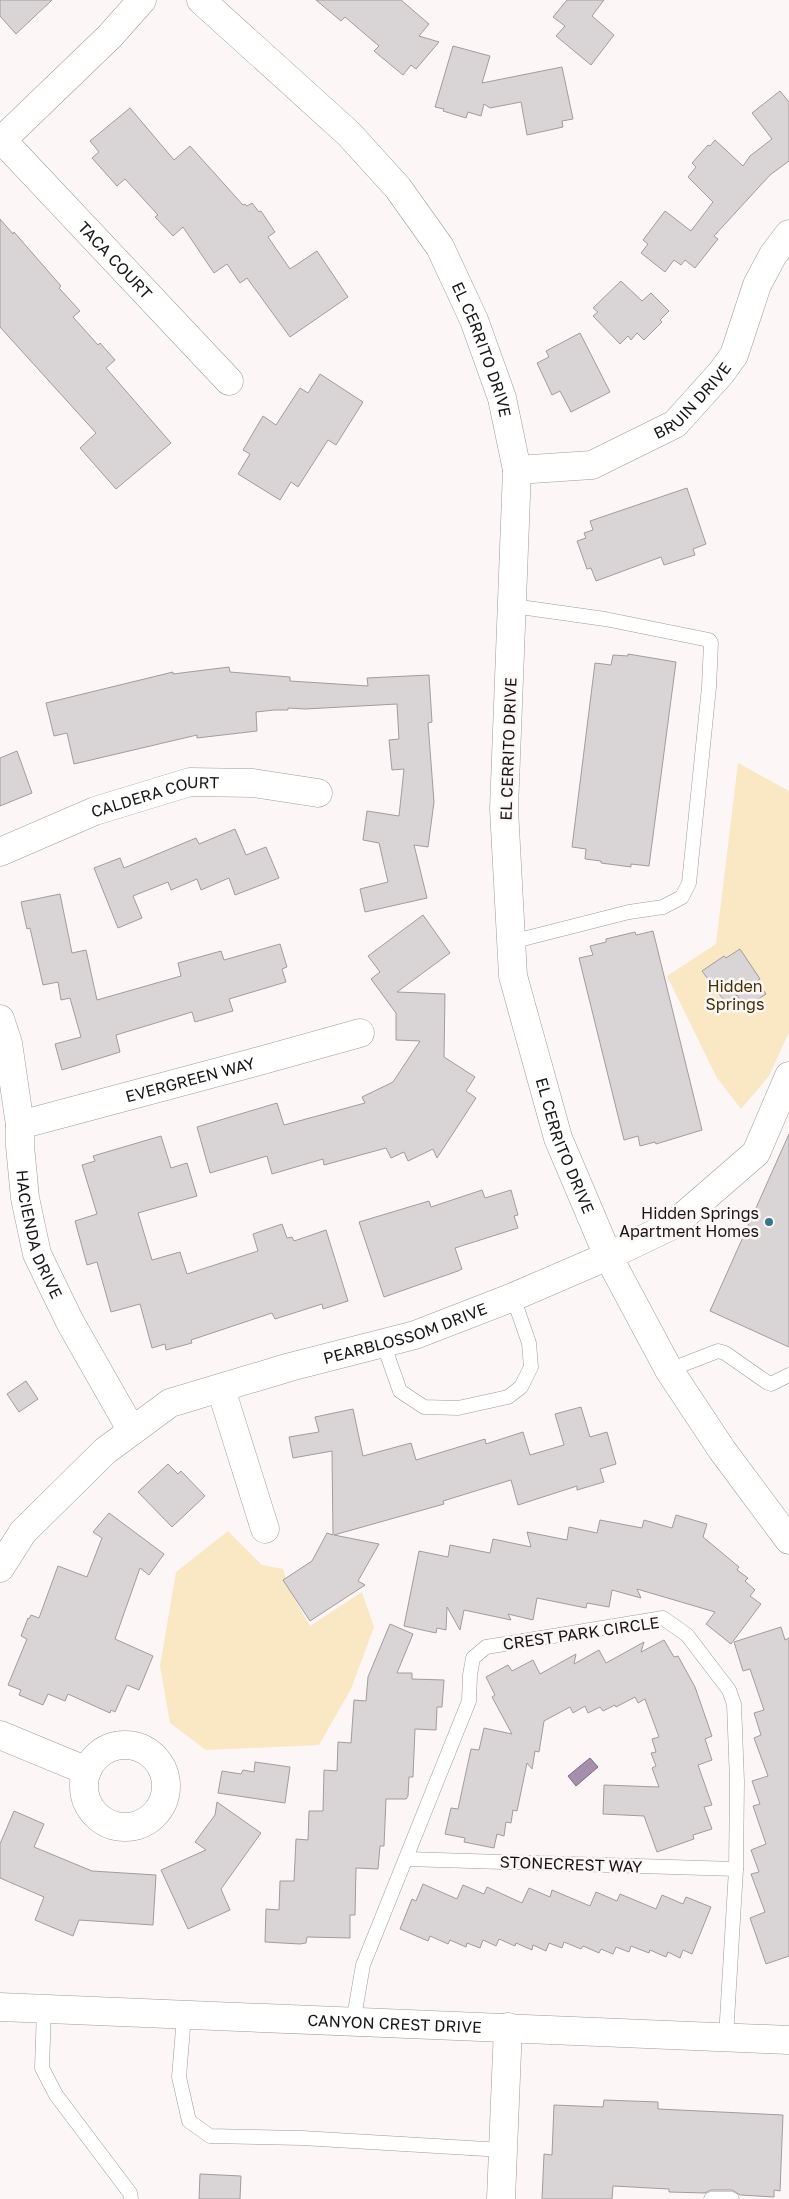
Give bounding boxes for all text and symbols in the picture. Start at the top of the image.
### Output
street label: TACA COURT [74,217,157,303]
street label: EL CERRITO DRIVE [448,278,516,419]
street label: BRUIN DRIVE [650,359,735,443]
street label: EL CERRITO DRIVE [496,677,520,821]
street label: CALDERA COURT [89,772,219,822]
park label: Hidden Springs [706,976,764,1014]
street label: EVERGREEN WAY [123,1053,258,1106]
street label: EL CERRITO DRIVE [532,1075,599,1217]
street label: HACIENDA DRIVE [12,1169,67,1302]
place label: Hidden Springs Apartment Homes [619,1203,759,1241]
marker: Hidden Springs Apartment Homes [763,1216,775,1228]
street label: PEARBLOSSOM DRIVE [321,1298,490,1368]
street label: CREST PARK CIRCLE [501,1612,661,1654]
street label: STONECREST WAY [499,1852,643,1877]
street label: CANYON CREST DRIVE [307,2010,482,2037]

